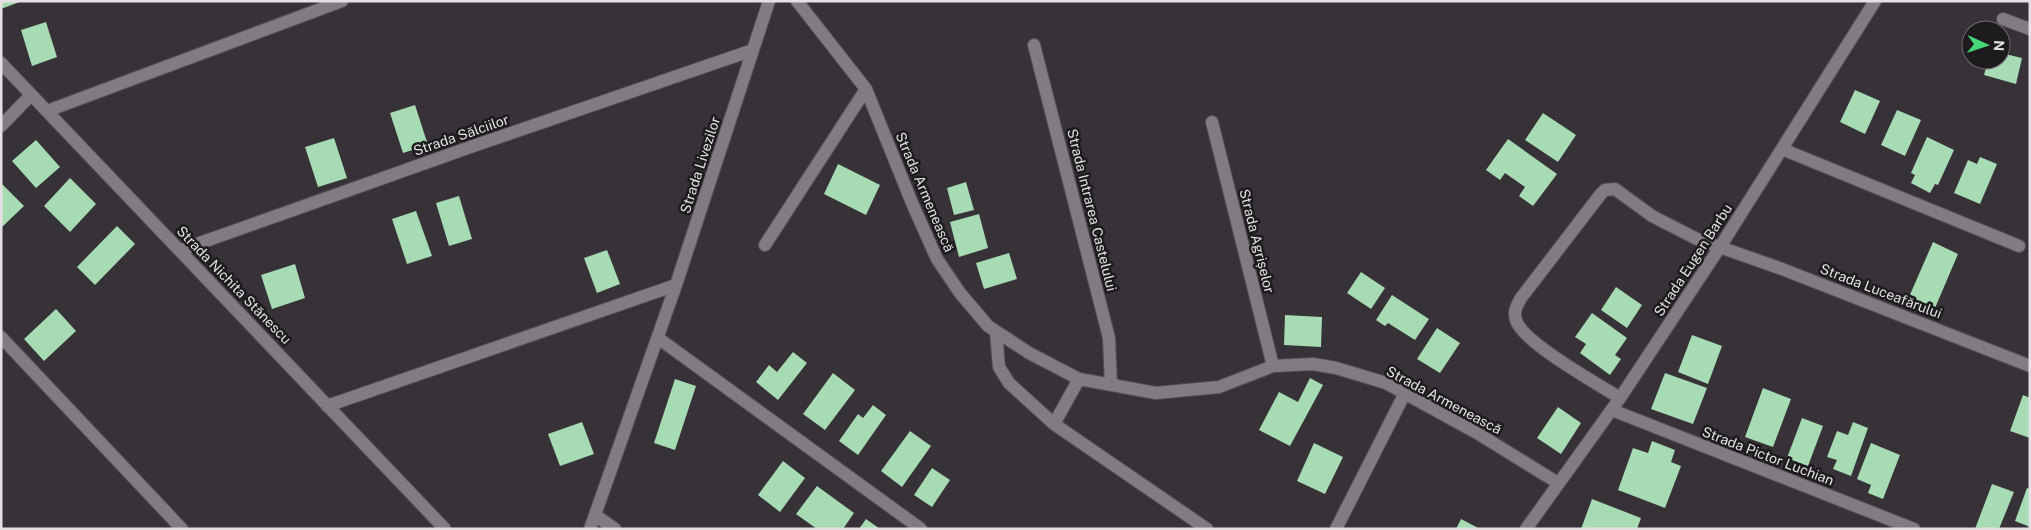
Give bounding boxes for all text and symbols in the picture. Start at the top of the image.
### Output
north arrow [1961,20,2011,70]
text: N [1991,40,2007,52]
street label: Strada Sălciilor [411,111,511,159]
street label: Strada Livezilor [677,115,723,215]
street label: Strada Intrarea Castelului [1064,127,1120,293]
street label: Strada Armenească [893,130,957,254]
street label: Strada Agrișelor [1236,187,1278,295]
street label: Strada Eugen Barbu [1651,201,1735,319]
street label: Strada Nichita Stănescu [173,223,295,347]
street label: Strada Luceafărului [1818,260,1944,322]
street label: Strada Armenească [1384,363,1504,437]
street label: Strada Pictor Luchian [1700,423,1836,489]

